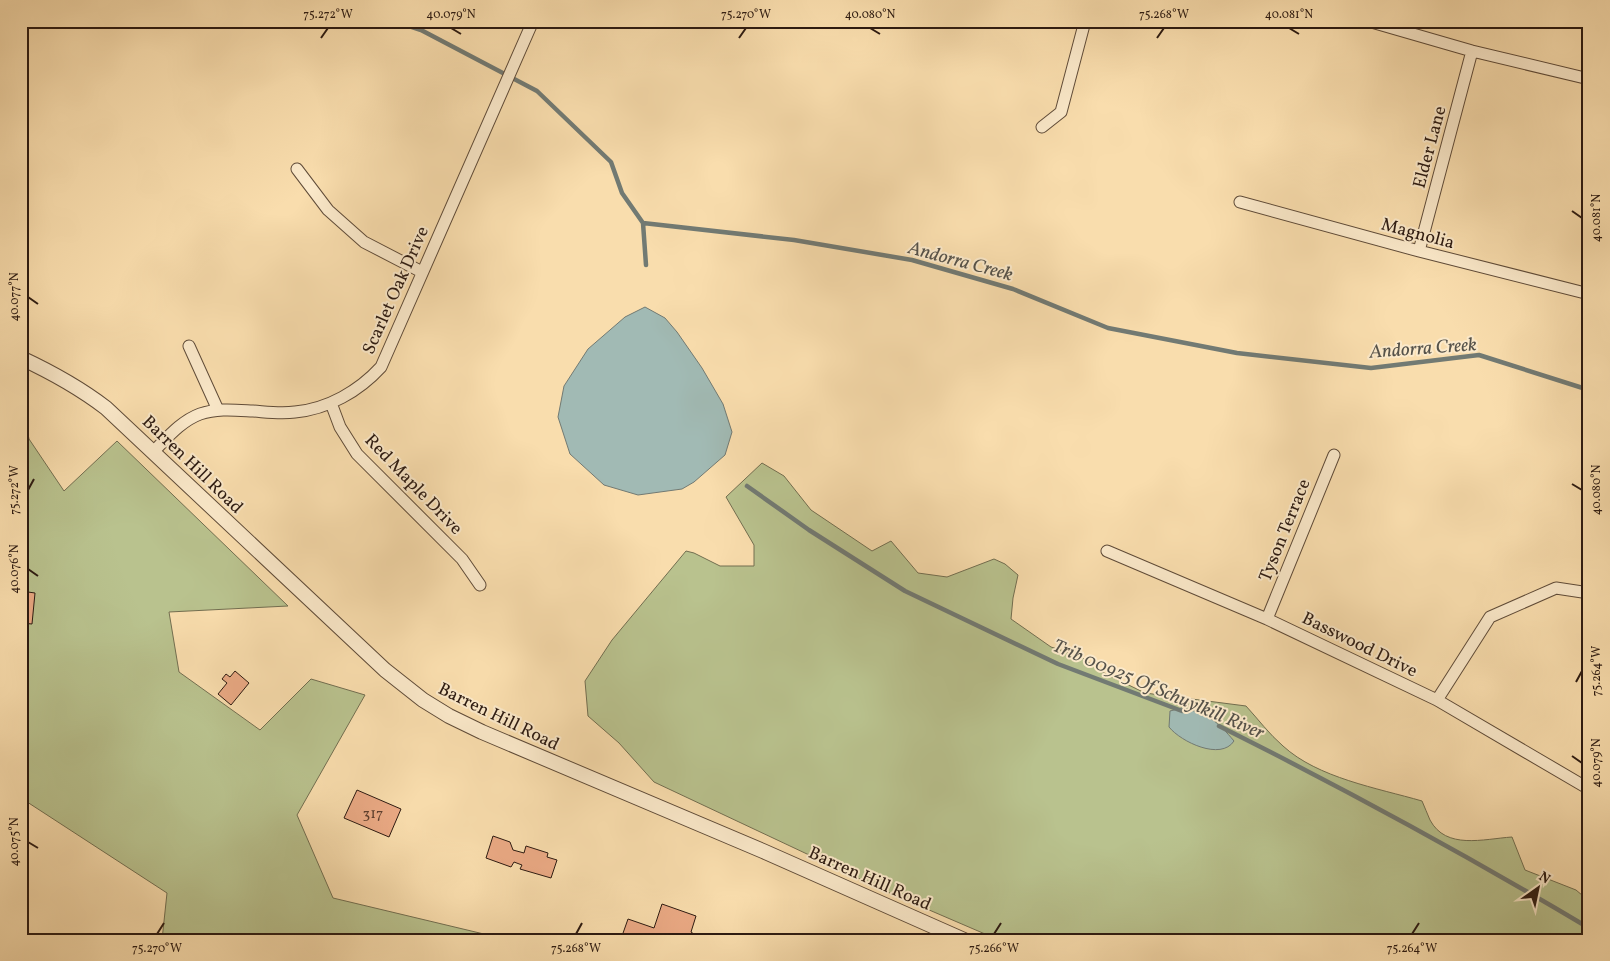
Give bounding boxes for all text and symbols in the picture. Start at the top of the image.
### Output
text: 75.272°W [303,7,353,23]
text: 40.079°N [426,7,476,23]
text: 75.270°W [721,7,771,23]
text: 40.080°N [845,7,895,23]
text: 75.268°W [1139,7,1189,23]
text: 40.081°N [1265,7,1313,23]
street label: Elder Lane [1407,103,1453,191]
text: 40.081°N [1589,194,1605,242]
street label: Magnolia [1378,213,1457,256]
street label: Scarlet Oak Drive [357,223,436,359]
water label: Andorra Creek [904,235,1016,288]
text: 40.077°N [7,272,23,322]
water label: Andorra Creek [1368,332,1478,366]
street label: Barren Hill Road [136,410,248,520]
street label: Red Maple Drive [358,429,468,541]
text: 75.272°W [7,465,23,515]
text: 40.080°N [1589,465,1605,515]
street label: Tyson Terrace [1253,475,1317,586]
text: 40.076°N [7,544,23,594]
street label: Basswood Drive [1297,607,1421,684]
water label: Trib 00925 Of Schuylkill River [1048,633,1269,747]
text: 75.264°W [1589,646,1605,696]
street label: Barren Hill Road [433,677,563,758]
text: 40.079°N [1589,738,1605,788]
house number: 317 [363,804,383,825]
text: 40.075°N [7,817,23,867]
street label: Barren Hill Road [804,841,935,918]
north arrow [1512,864,1562,914]
text: N [1535,868,1554,889]
text: 75.270°W [132,941,182,957]
text: 75.268°W [551,941,601,957]
text: 75.266°W [969,941,1019,957]
text: 75.264°W [1387,941,1437,957]

